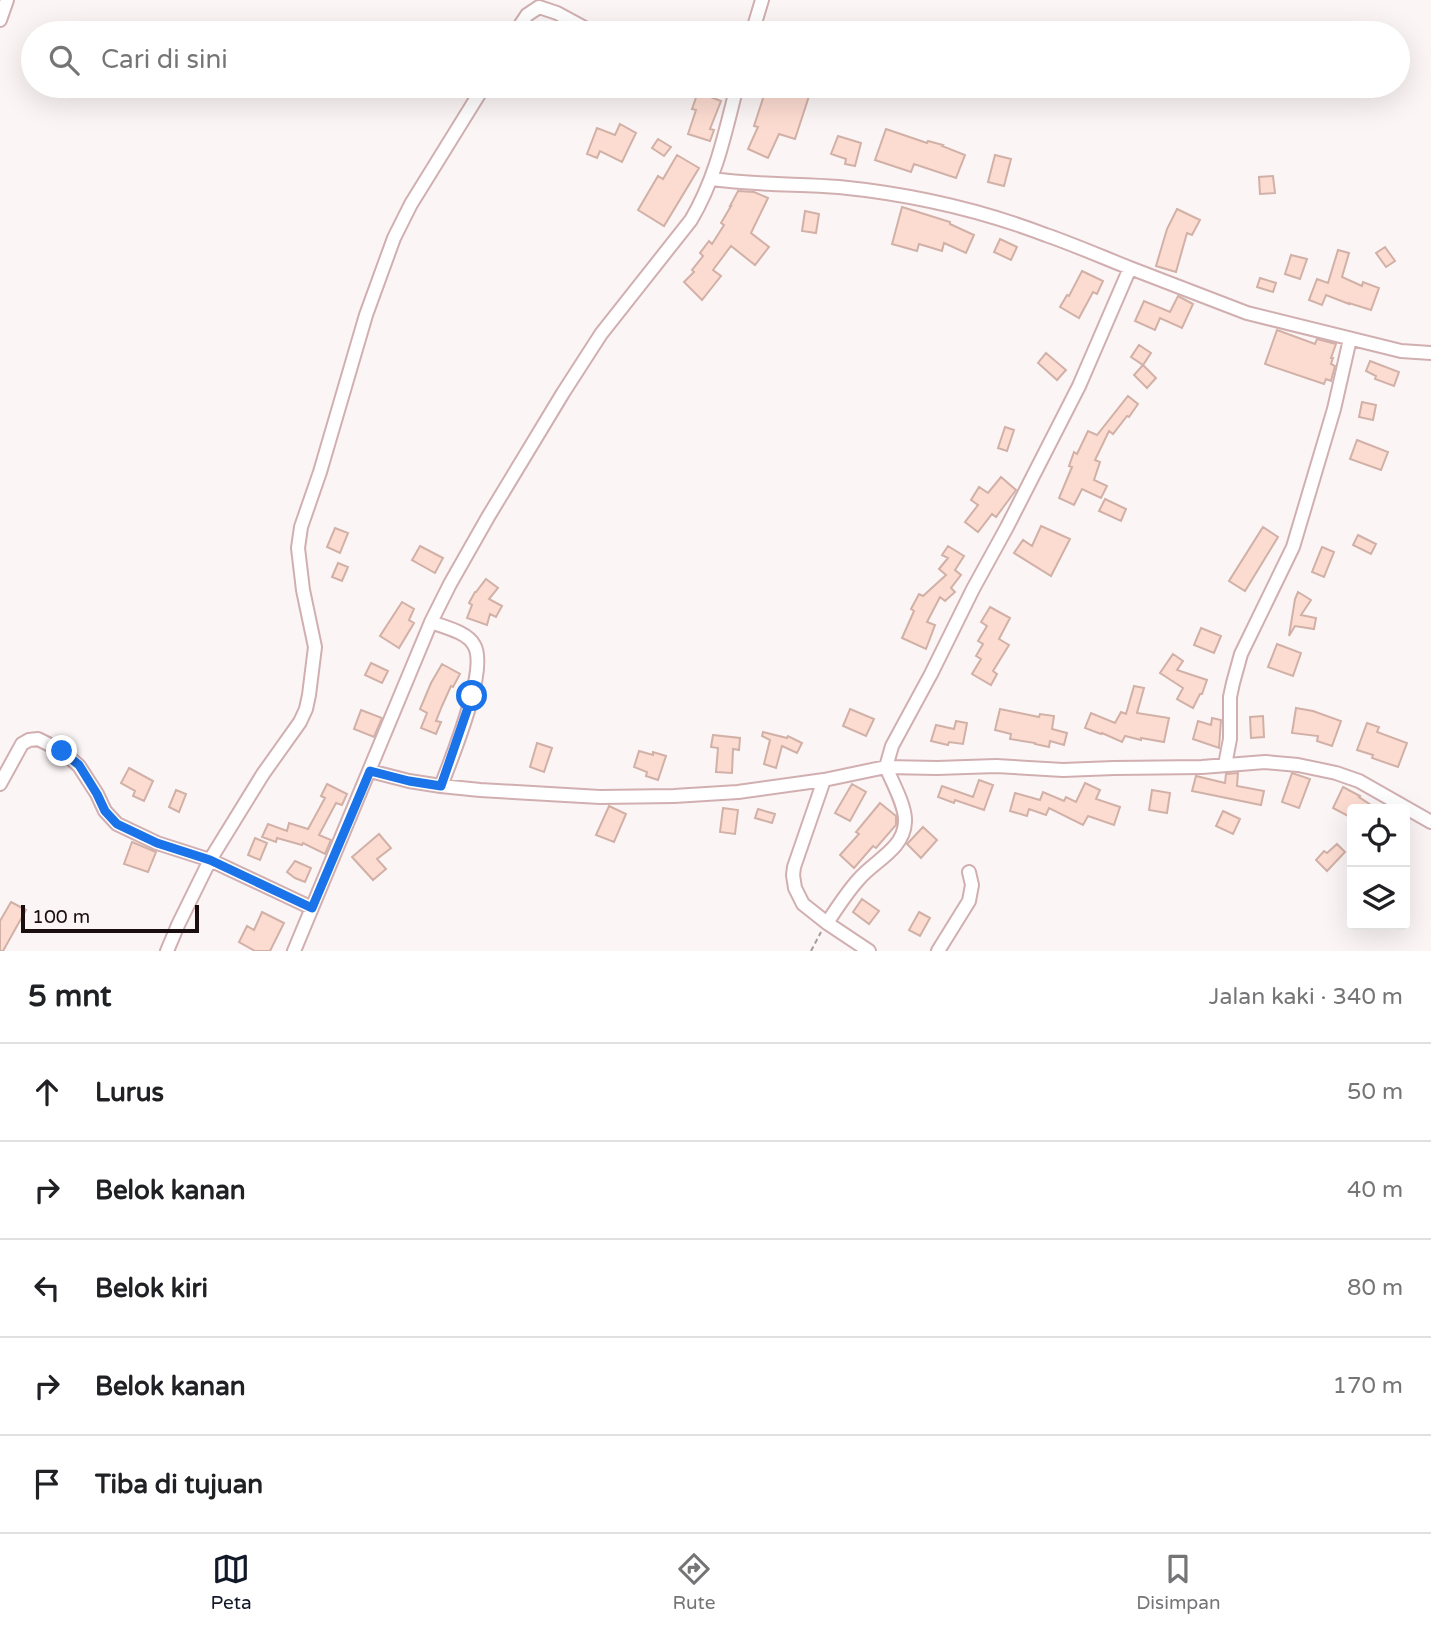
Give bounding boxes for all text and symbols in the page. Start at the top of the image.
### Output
search box [21,21,1410,98]
icon: search [45,41,83,79]
text: Cari di sini [101,44,228,75]
route start [456,680,487,711]
route end [46,735,77,766]
map controls [1347,804,1410,930]
button: locate [1347,804,1410,867]
button: layers [1347,867,1410,930]
scale bar [21,902,200,934]
text: 100 m [32,906,90,928]
text: 5 mnt [28,978,112,1015]
text: Jalan kaki · 340 m [1209,983,1403,1011]
icon: ahead [28,1073,66,1111]
text: Lurus [95,1077,164,1108]
text: 50 m [1347,1078,1403,1106]
icon: right [28,1171,66,1209]
text: Belok kanan [95,1175,246,1206]
text: 40 m [1347,1176,1403,1204]
icon: left [28,1269,66,1307]
text: Belok kiri [95,1273,208,1304]
text: 80 m [1347,1274,1403,1302]
icon: right [28,1367,66,1405]
text: Belok kanan [95,1371,246,1402]
text: 170 m [1333,1372,1403,1400]
icon: arrive [28,1465,66,1503]
text: Tiba di tujuan [95,1469,263,1500]
tab: Peta [210,1550,252,1614]
tab: Rute [672,1550,715,1614]
tab: Disimpan [1136,1550,1221,1614]

